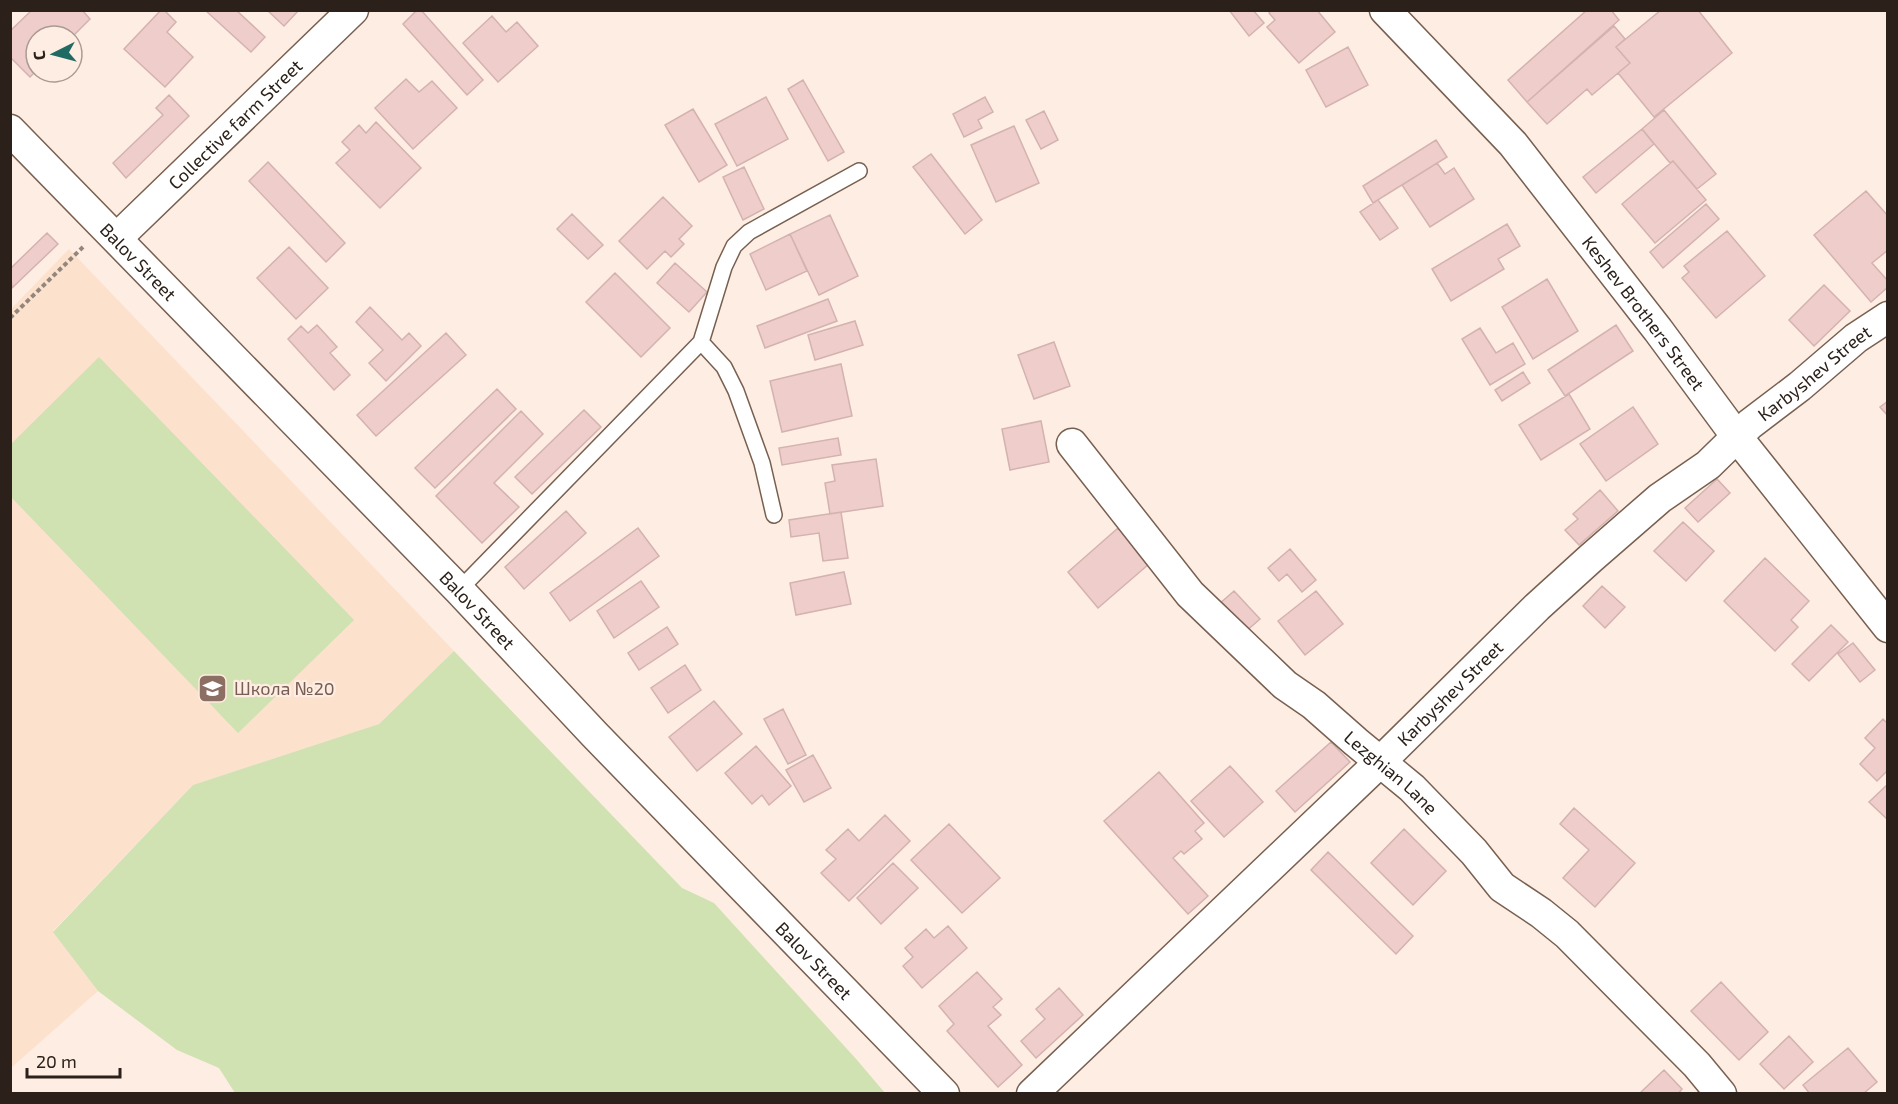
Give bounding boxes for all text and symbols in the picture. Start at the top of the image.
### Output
north arrow [24,24,84,84]
text: С [29,50,49,61]
street label: Collective farm Street [163,54,307,194]
street label: Balov Street [96,218,181,305]
street label: Keshev Brothers Street [1578,232,1710,395]
street label: Karbyshev Street [1753,320,1875,425]
street label: Balov Street [435,566,520,654]
street label: Karbyshev Street [1392,636,1507,750]
school or university icon: Школа №20 [197,672,229,704]
place label: Школа №20 [234,677,335,699]
street label: Lezghian Lane [1340,726,1442,819]
street label: Balov Street [771,917,857,1004]
scale bar [27,1041,120,1079]
text: 20 m [36,1050,77,1072]

